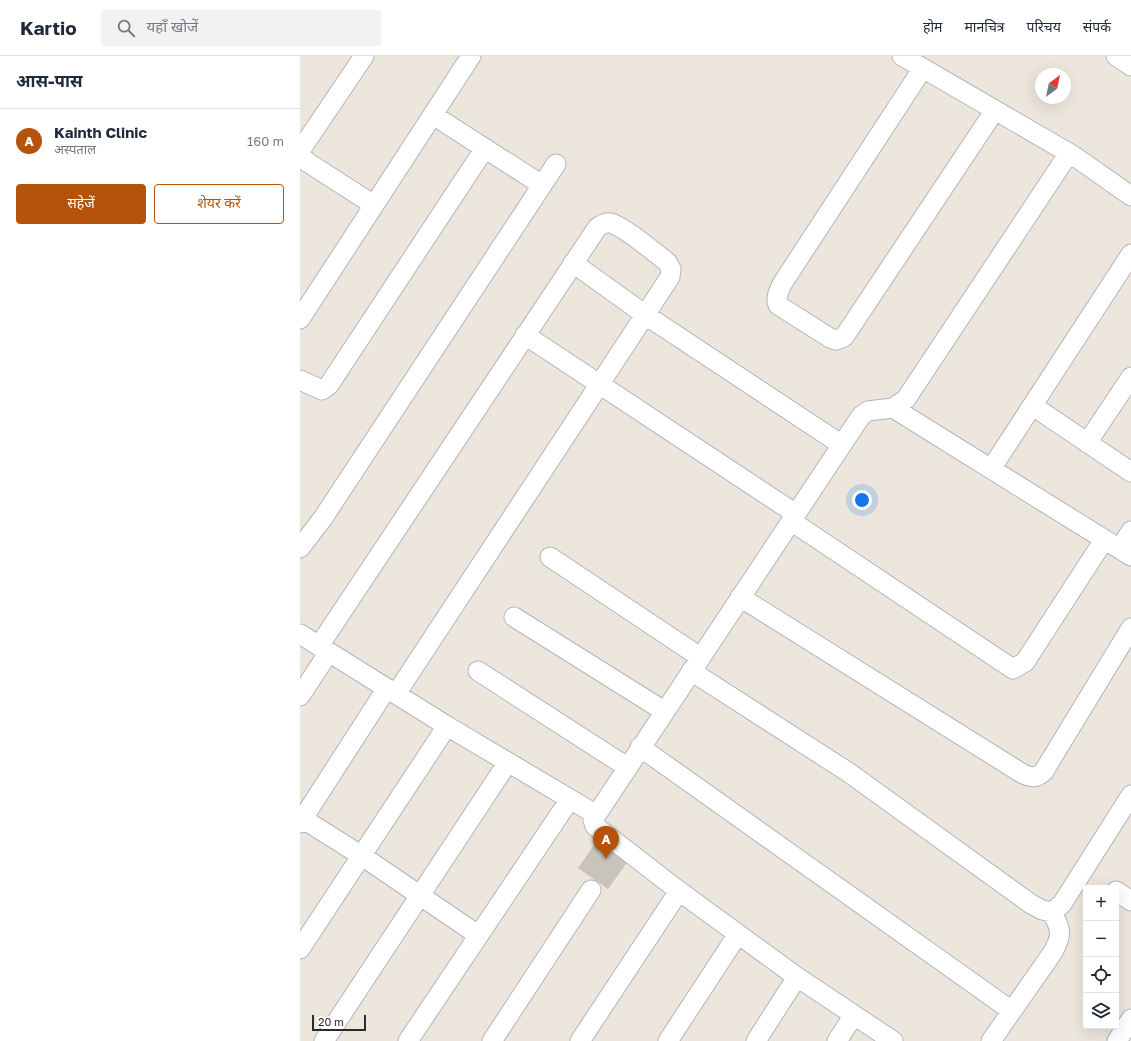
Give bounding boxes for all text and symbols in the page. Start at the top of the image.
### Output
search box [101,10,381,46]
text: Kartio [20,16,77,39]
icon: search [115,17,137,39]
text: यहाँ खोजें [147,17,198,35]
text: होम [923,18,942,35]
text: मानचित्र [964,18,1005,35]
text: परिचय [1027,18,1061,35]
text: संपर्क [1083,18,1111,35]
north arrow [1035,68,1071,104]
text: आस-पास [16,70,83,91]
text: Kainth Clinic [54,123,147,141]
text: A [24,133,34,149]
text: 160 m [247,133,284,149]
text: अस्पताल [54,141,96,157]
button: सहेजें [16,184,146,224]
button: शेयर करें [154,184,284,224]
your location [852,490,872,510]
pin: A [593,826,619,859]
map controls [1083,885,1119,1029]
button: + [1083,885,1119,921]
button: − [1083,921,1119,957]
button: locate [1083,957,1119,993]
button: layers [1083,993,1119,1029]
scale bar [312,1013,366,1032]
text: 20 m [318,1015,344,1028]

